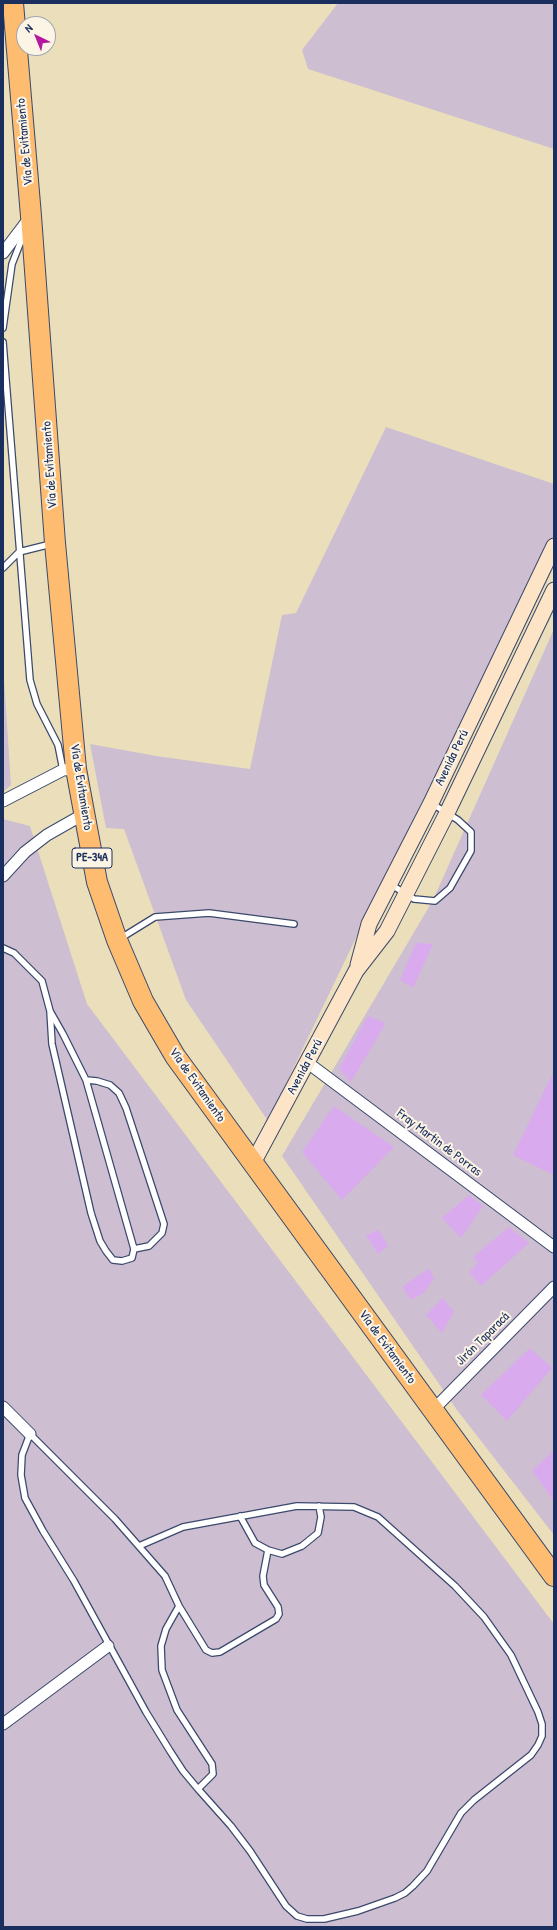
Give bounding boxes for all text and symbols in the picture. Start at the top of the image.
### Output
north arrow [16,16,56,56]
text: N [22,21,35,35]
street label: Vía de Evitamiento [13,98,37,186]
street label: Vía de Evitamiento [39,421,61,509]
street label: Avenida Perú [432,727,472,789]
street label: Vía de Evitamiento [66,743,96,831]
road number: PE-34A [72,848,112,868]
street label: Avenida Perú [284,1037,326,1097]
street label: Vía de Evitamiento [166,1045,228,1125]
street label: Fray Martin de Porras [393,1106,485,1180]
street label: Vía de Evitamiento [355,1307,419,1387]
street label: Jirón Taparacá [453,1309,513,1369]

